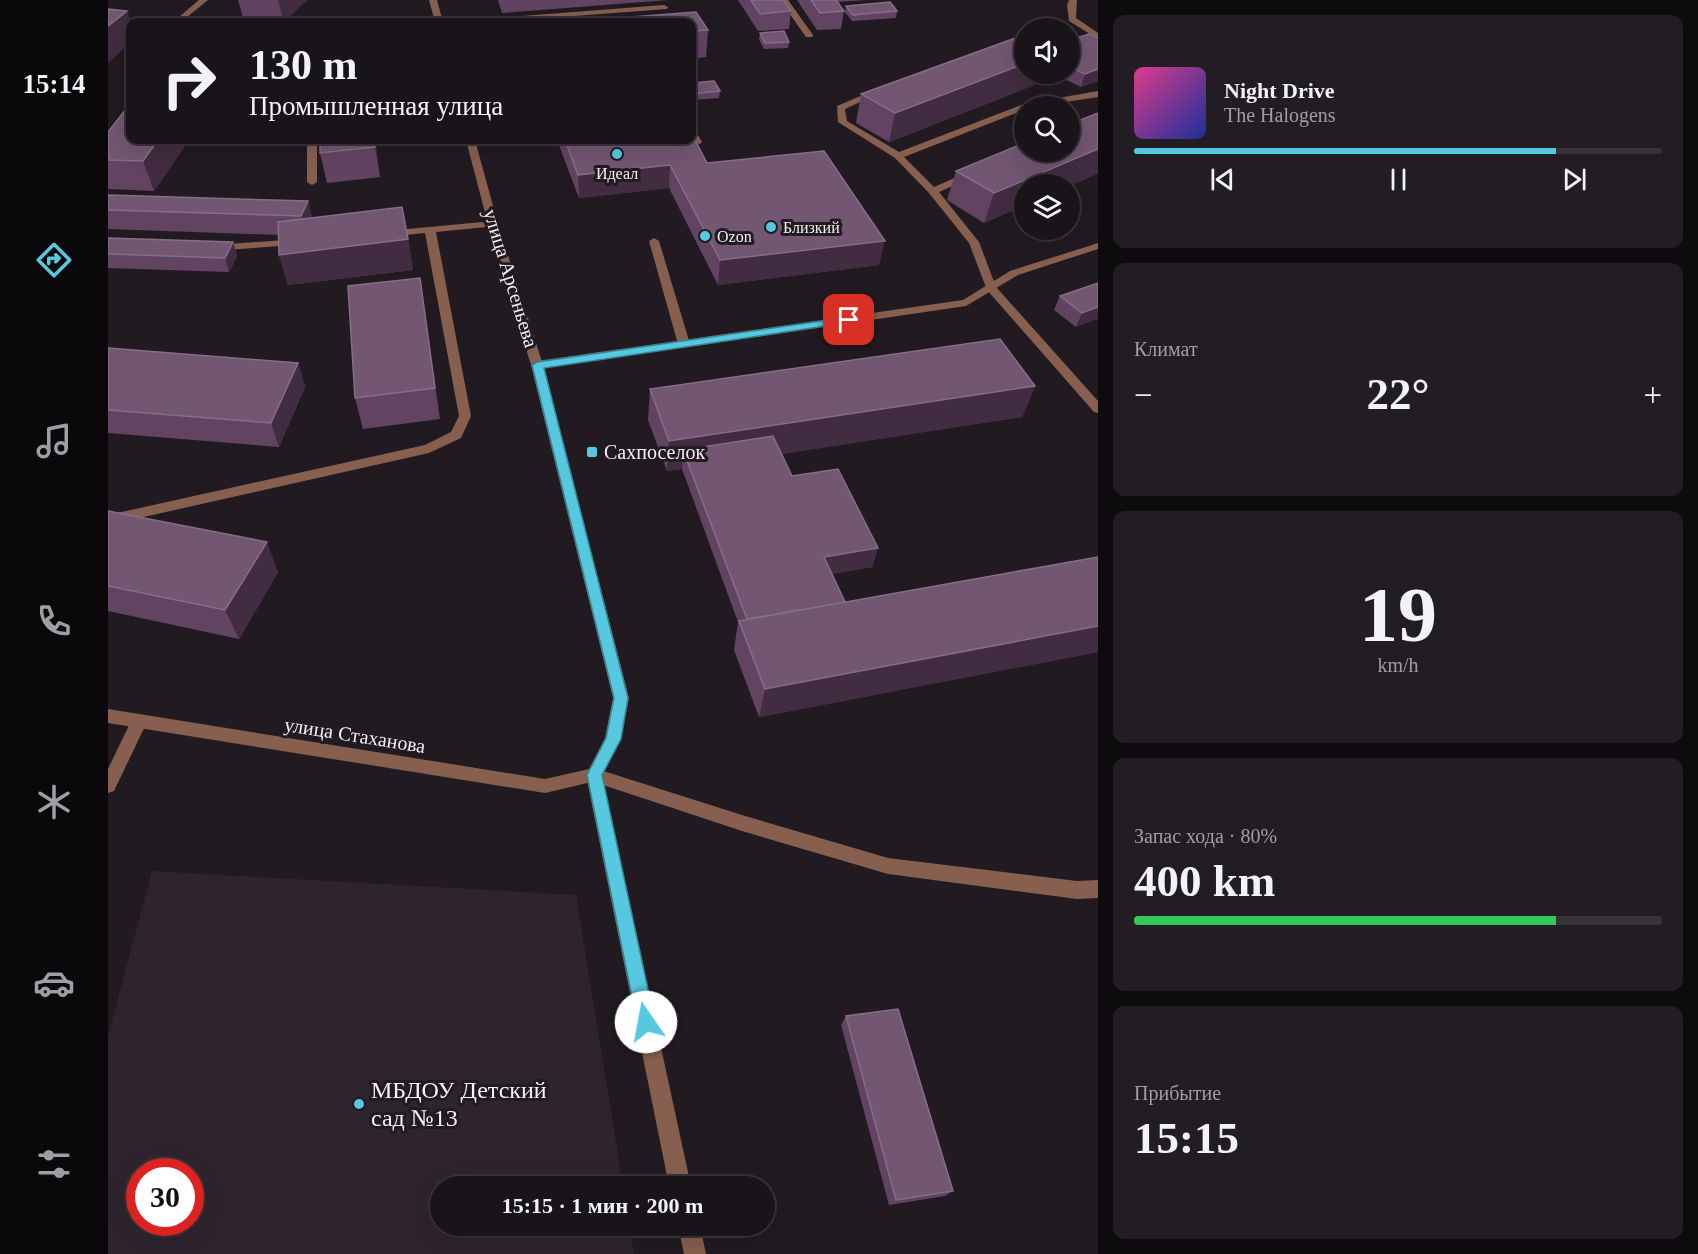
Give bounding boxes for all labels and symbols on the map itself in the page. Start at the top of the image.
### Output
marker: Идеал [610,147,624,161]
place label: Идеал [596,165,638,183]
street label: улица Арсеньева [479,206,543,350]
place label: Близкий [783,219,840,236]
marker: Близкий [764,220,778,234]
place label: Ozon [717,228,752,245]
marker: Ozon [698,229,712,243]
pin [823,294,874,345]
place label: Сахпоселок [604,441,705,463]
marker: Сахпоселок [585,445,599,459]
street label: улица Стаханова [283,713,427,758]
position arrow [614,990,678,1054]
place label: МБДОУ Детский сад №13 [371,1077,547,1131]
marker: МБДОУ Детский сад №13 [352,1097,366,1111]
speed limit sign: 30 [126,1158,204,1236]

